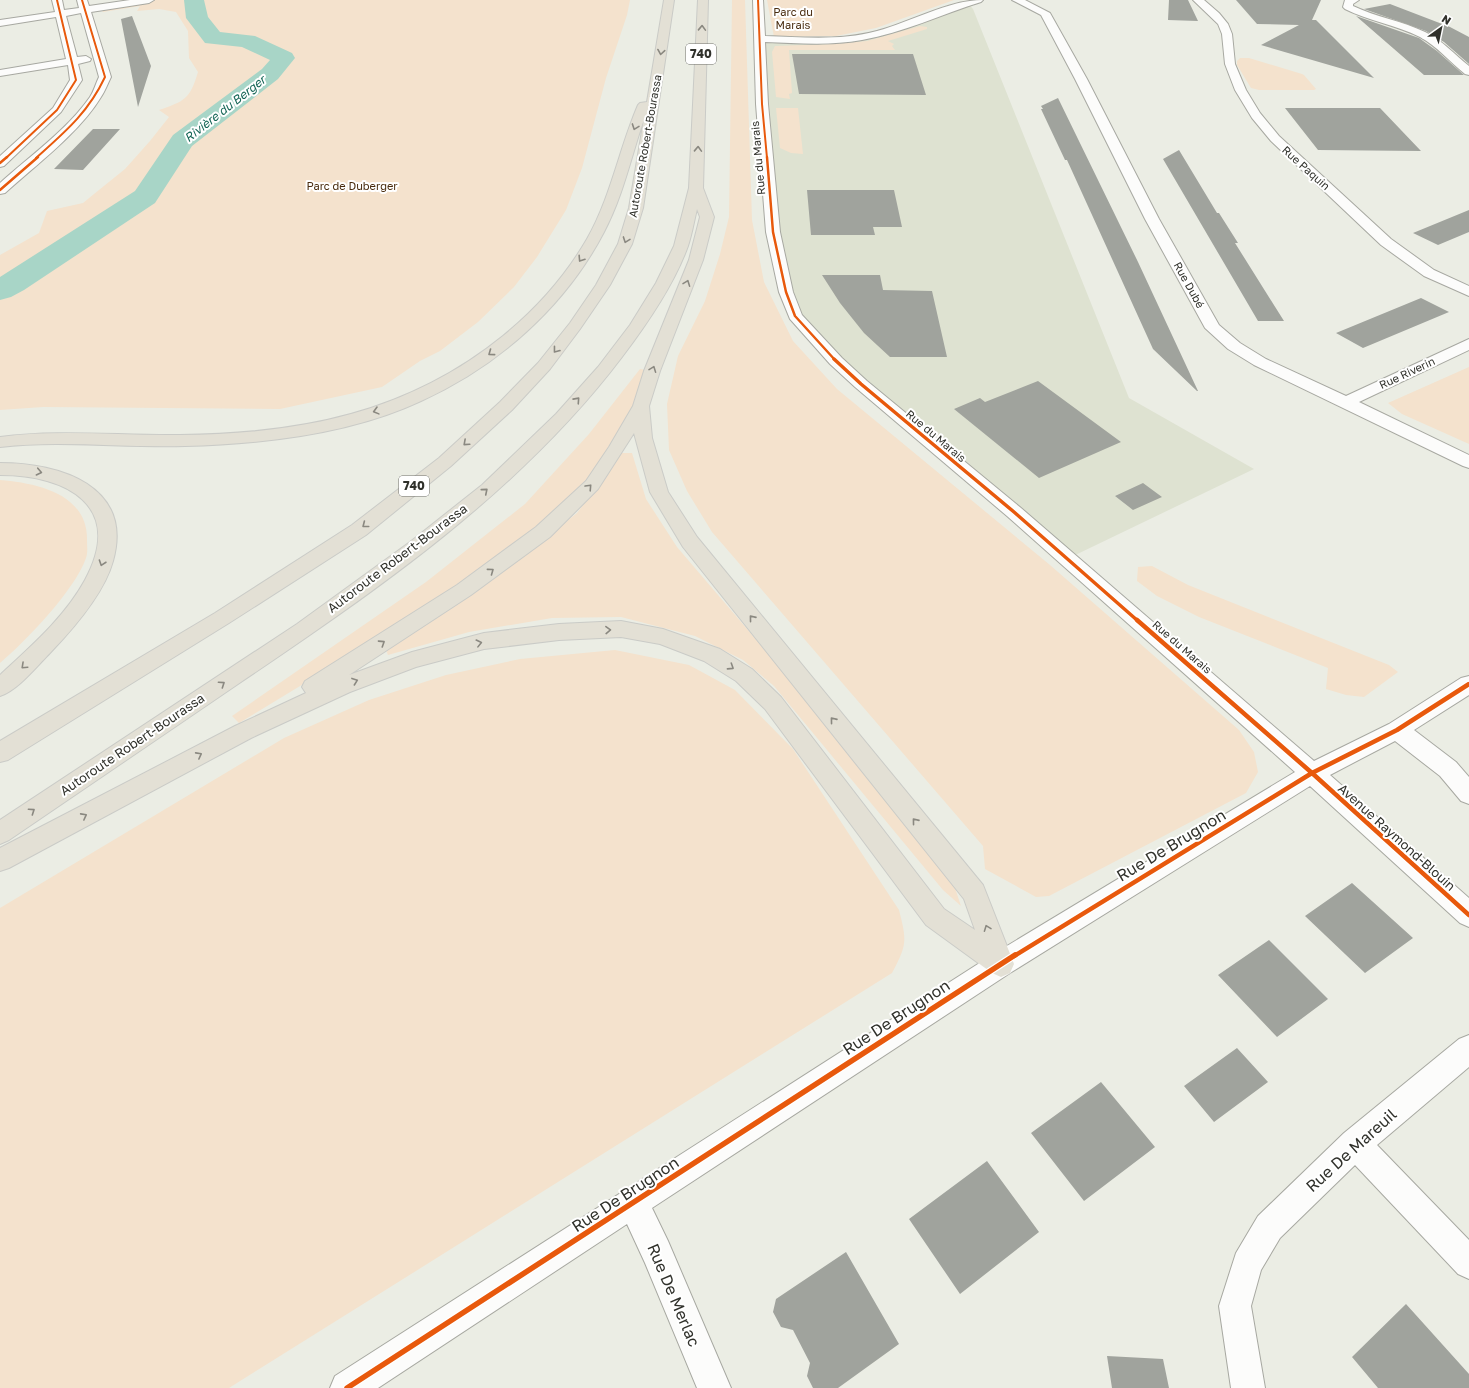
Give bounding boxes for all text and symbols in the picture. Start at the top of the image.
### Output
park label: Parc du Marais [773,5,813,31]
north arrow [1421,8,1461,48]
text: N [1440,11,1454,27]
one-way arrow [697,25,706,31]
road number: 740 [686,44,716,64]
one-way arrow [657,49,666,55]
water label: Rivière du Berger [181,71,270,145]
street label: Autoroute Robert-Bourassa [626,74,663,218]
street label: Rue du Marais [748,120,767,196]
one-way arrow [631,123,639,130]
street label: Rue Paquin [1280,143,1333,192]
one-way arrow [693,146,702,152]
park label: Parc de Duberger [306,179,398,192]
one-way arrow [622,237,631,244]
one-way arrow [578,255,585,262]
street label: Rue Dubé [1171,260,1207,310]
one-way arrow [683,280,691,287]
one-way arrow [554,345,561,352]
one-way arrow [489,348,496,355]
street label: Rue Riverin [1377,354,1437,391]
one-way arrow [648,366,656,373]
one-way arrow [573,397,580,405]
one-way arrow [373,407,379,415]
street label: Rue du Marais [904,407,969,465]
one-way arrow [463,438,471,445]
one-way arrow [36,468,42,476]
road number: 740 [399,476,429,496]
one-way arrow [584,484,592,492]
one-way arrow [480,489,487,496]
street label: Autoroute Robert-Bourassa [324,500,470,616]
one-way arrow [363,520,370,527]
one-way arrow [98,559,106,566]
one-way arrow [486,569,493,576]
one-way arrow [749,616,756,623]
street label: Rue du Marais [1150,617,1215,676]
one-way arrow [605,625,611,634]
one-way arrow [476,639,482,647]
one-way arrow [378,640,385,648]
one-way arrow [21,661,29,668]
one-way arrow [727,662,734,670]
one-way arrow [352,677,359,686]
one-way arrow [217,682,224,689]
street label: Autoroute Robert-Bourassa [57,690,207,798]
one-way arrow [831,717,838,724]
one-way arrow [195,752,202,760]
street label: Avenue Raymond-Blouin [1335,780,1459,894]
street label: Rue De Brugnon [1113,805,1229,885]
one-way arrow [28,809,35,816]
one-way arrow [80,813,87,821]
one-way arrow [913,818,920,825]
one-way arrow [983,924,991,931]
street label: Rue De Brugnon [839,975,953,1059]
street label: Rue De Mareuil [1301,1104,1401,1196]
street label: Rue De Brugnon [568,1152,682,1236]
street label: Rue De Merlac [643,1240,705,1350]

